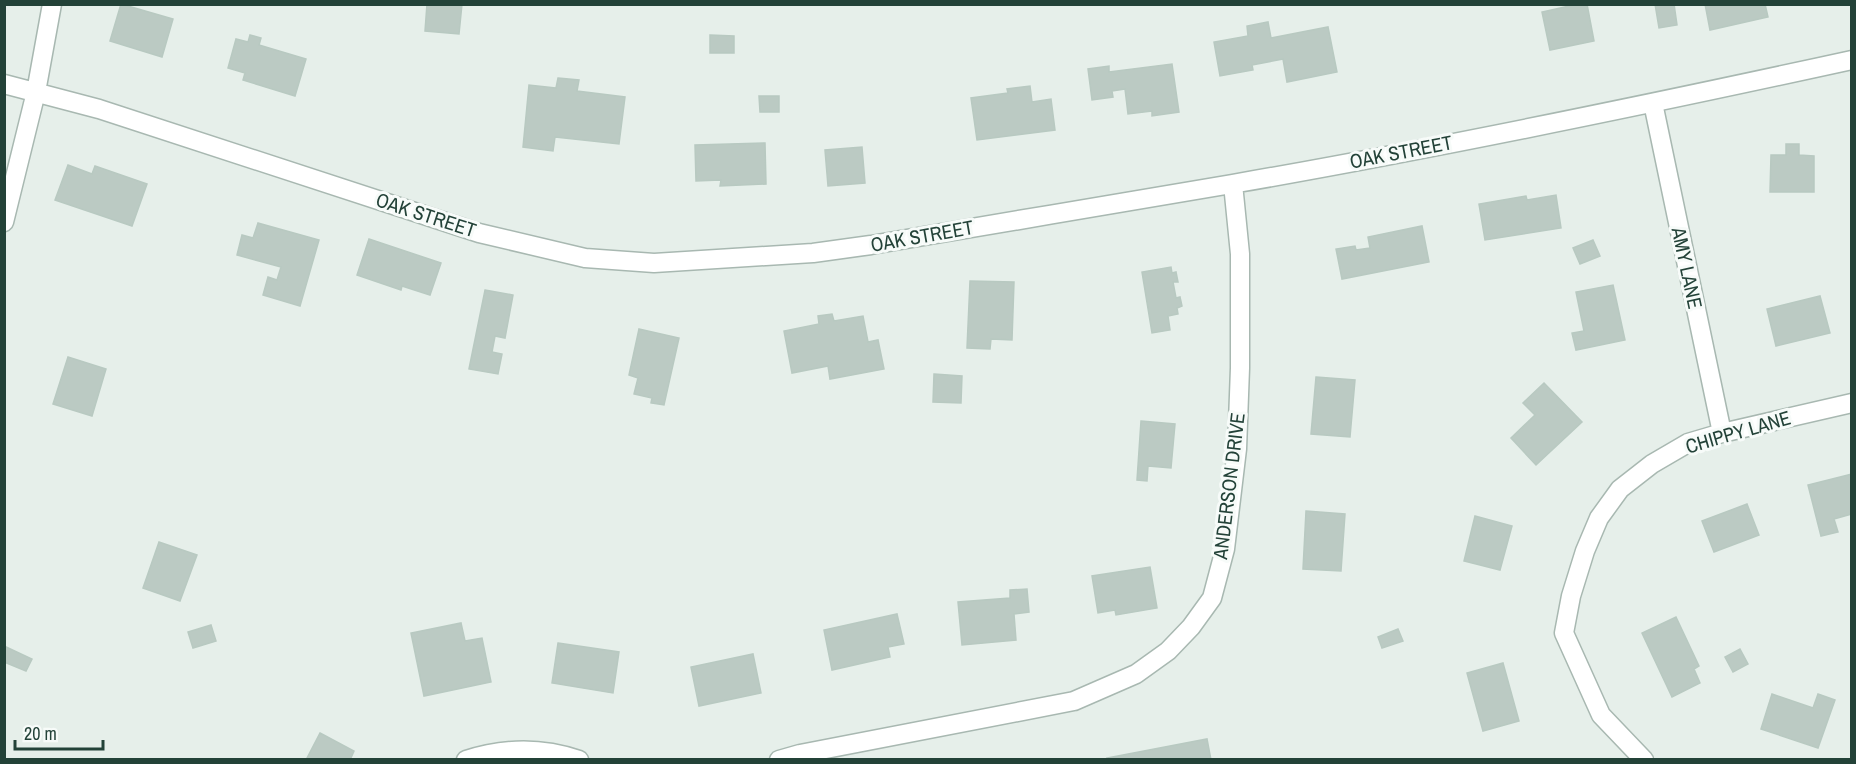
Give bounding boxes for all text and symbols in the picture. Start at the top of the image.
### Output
street label: OAK STREET [1347,128,1454,175]
street label: OAK STREET [373,186,480,243]
street label: OAK STREET [868,213,975,258]
street label: AMY LANE [1665,224,1709,311]
street label: CHIPPY LANE [1682,404,1794,459]
street label: ANDERSON DRIVE [1206,411,1251,562]
scale bar [15,713,104,751]
text: 20 m [24,721,57,746]

